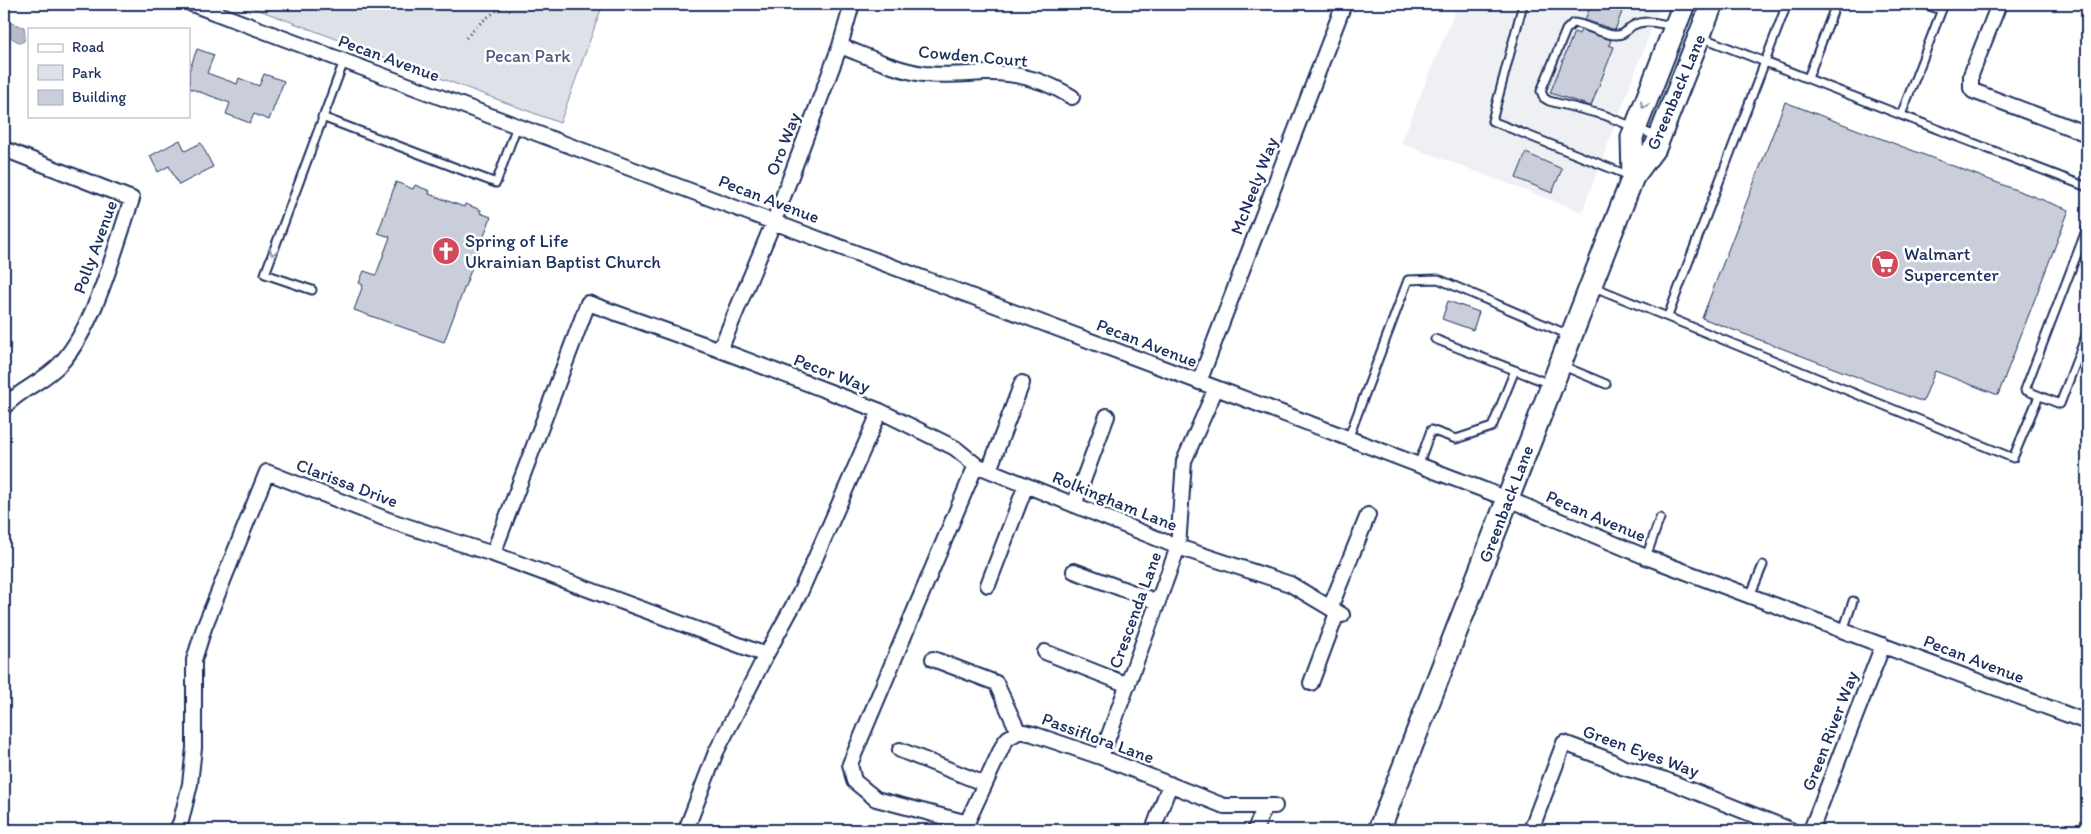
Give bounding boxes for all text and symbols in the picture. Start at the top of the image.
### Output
legend [28,28,190,118]
street label: Pecan Avenue [335,29,443,87]
street label: Greenback Lane [1642,31,1710,153]
text: Road [72,38,105,56]
street label: Cowden Court [917,40,1029,72]
park label: Pecan Park [485,45,571,67]
text: Park [72,64,102,82]
text: Building [72,88,126,106]
one-way arrow [1640,100,1650,109]
street label: Oro Way [761,109,805,179]
street label: McNeely Way [1225,134,1283,238]
street label: Pecan Avenue [715,170,823,228]
street label: Polly Avenue [68,197,122,297]
place label: Spring of Life Ukrainian Baptist Church [465,230,661,273]
church icon: Spring of Life Ukrainian Baptist Church [431,236,461,266]
place label: Walmart Supercenter [1904,243,2000,286]
one-way arrow [269,247,279,255]
supermarket icon: Walmart Supercenter [1870,249,1900,279]
street label: Pecan Avenue [1093,314,1201,372]
street label: Pecor Way [791,348,874,398]
street label: Greenback Lane [1474,442,1538,566]
street label: Clarissa Drive [293,454,401,512]
street label: Rolkingham Lane [1049,466,1181,536]
street label: Pecan Avenue [1543,485,1649,547]
street label: Crescenda Lane [1104,549,1166,671]
street label: Pecan Avenue [1920,630,2028,688]
street label: Green River Way [1797,667,1863,794]
street label: Passiflora Lane [1039,708,1157,768]
street label: Green Eyes Way [1580,720,1703,782]

